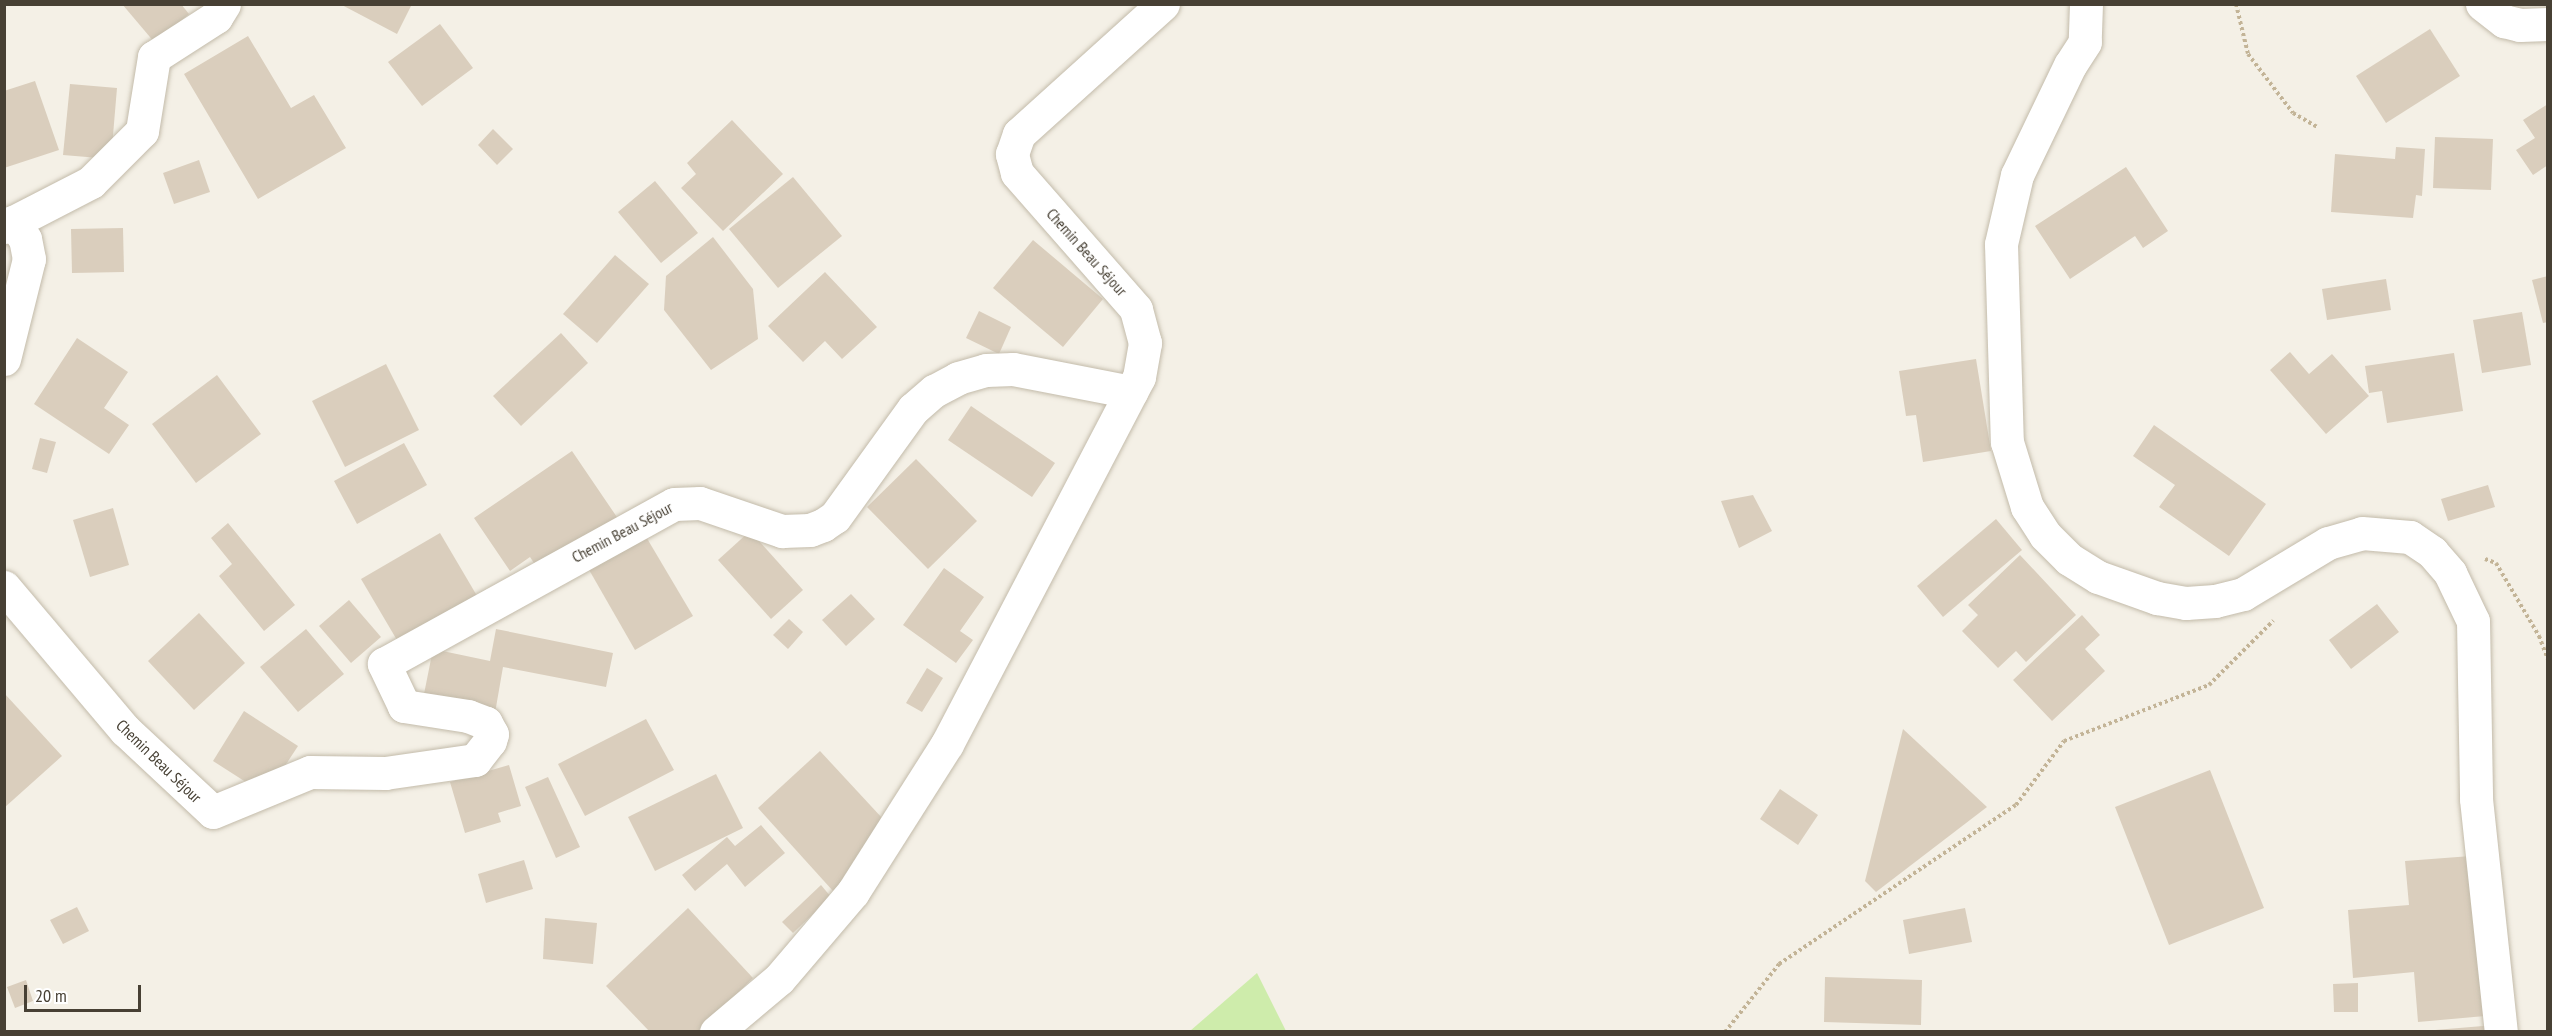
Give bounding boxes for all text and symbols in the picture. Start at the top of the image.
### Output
street label: Chemin Beau Séjour [1043,204,1131,300]
street label: Chemin Beau Séjour [568,497,676,567]
street label: Chemin Beau Séjour [112,715,206,807]
scale bar [27,973,144,1011]
text: 20 m [35,984,67,1007]

